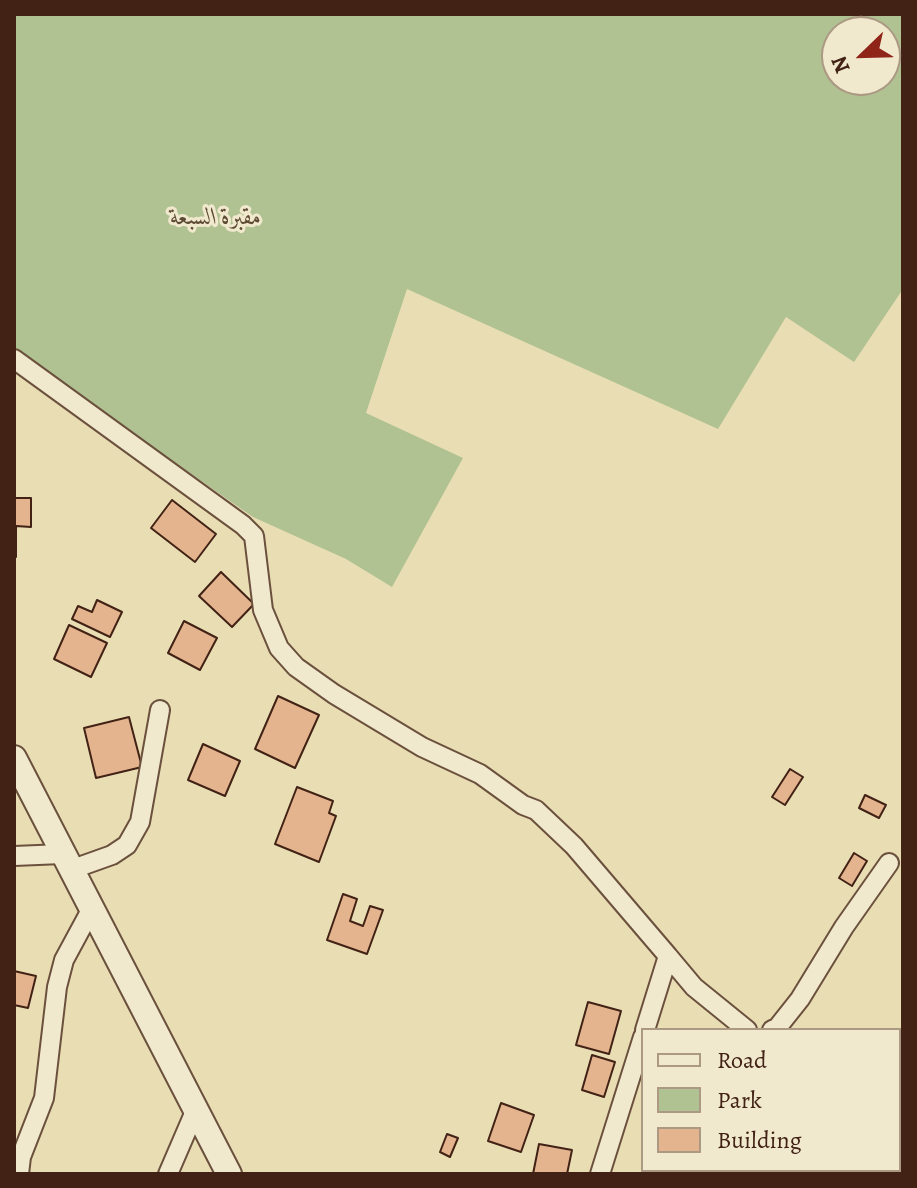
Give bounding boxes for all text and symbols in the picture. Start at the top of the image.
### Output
north arrow [821,16,901,96]
text: N [824,51,858,78]
park label: مقبرة السبعة [170,204,262,232]
legend [641,1028,901,1172]
text: Road [717,1044,767,1076]
text: Park [717,1084,762,1116]
text: Building [717,1124,802,1156]

